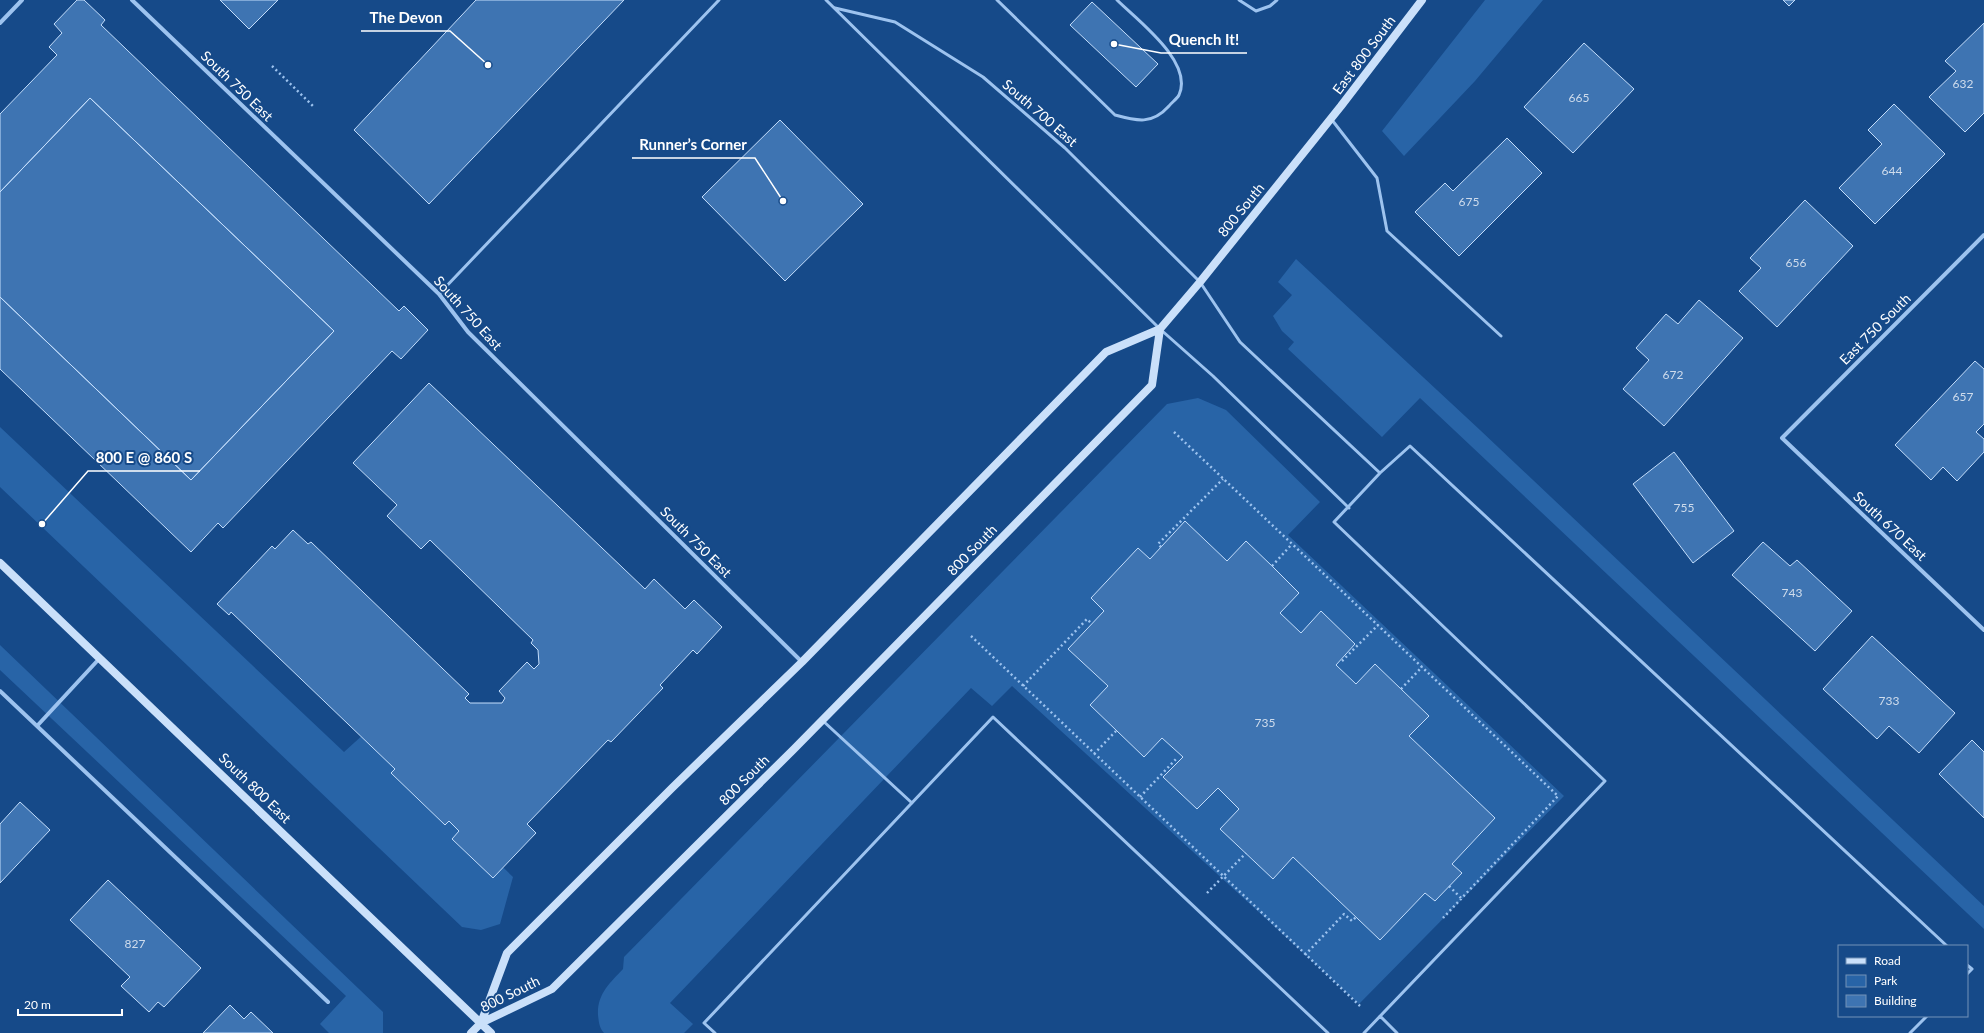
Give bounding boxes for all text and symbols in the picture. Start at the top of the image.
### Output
callout: The Devon [361,4,450,31]
text: The Devon [370,8,442,26]
street label: East 800 South [1329,12,1399,97]
callout: Quench It! [1161,26,1247,53]
text: Quench It! [1169,30,1239,48]
street label: South 750 East [198,47,277,124]
street label: South 700 East [999,75,1081,150]
house number: 632 [1953,76,1973,91]
house number: 665 [1569,90,1589,105]
callout: Runner’s Corner [632,131,755,158]
text: Runner’s Corner [639,135,747,153]
house number: 644 [1882,163,1902,178]
street label: 800 South [1214,179,1267,240]
house number: 675 [1459,194,1479,209]
house number: 656 [1786,255,1806,270]
street label: South 750 East [431,272,506,353]
street label: East 750 South [1836,290,1914,368]
house number: 672 [1663,367,1683,382]
house number: 657 [1953,389,1973,404]
callout: 800 E @ 860 S [88,444,200,471]
text: 800 E @ 860 S [96,448,192,466]
street label: South 670 East [1850,487,1930,564]
house number: 755 [1674,500,1694,515]
street label: South 750 East [657,503,735,581]
street label: 800 South [943,521,1000,579]
house number: 743 [1782,585,1802,600]
house number: 733 [1879,693,1899,708]
house number: 735 [1255,715,1275,730]
street label: South 800 East [216,749,295,826]
street label: 800 South [715,751,772,808]
house number: 827 [125,936,145,951]
legend [1838,945,1968,1017]
text: Road [1874,953,1901,968]
street label: 800 South [477,972,542,1015]
text: Park [1874,973,1898,988]
scale bar [18,991,122,1017]
text: Building [1874,993,1917,1008]
text: 20 m [24,997,51,1012]

